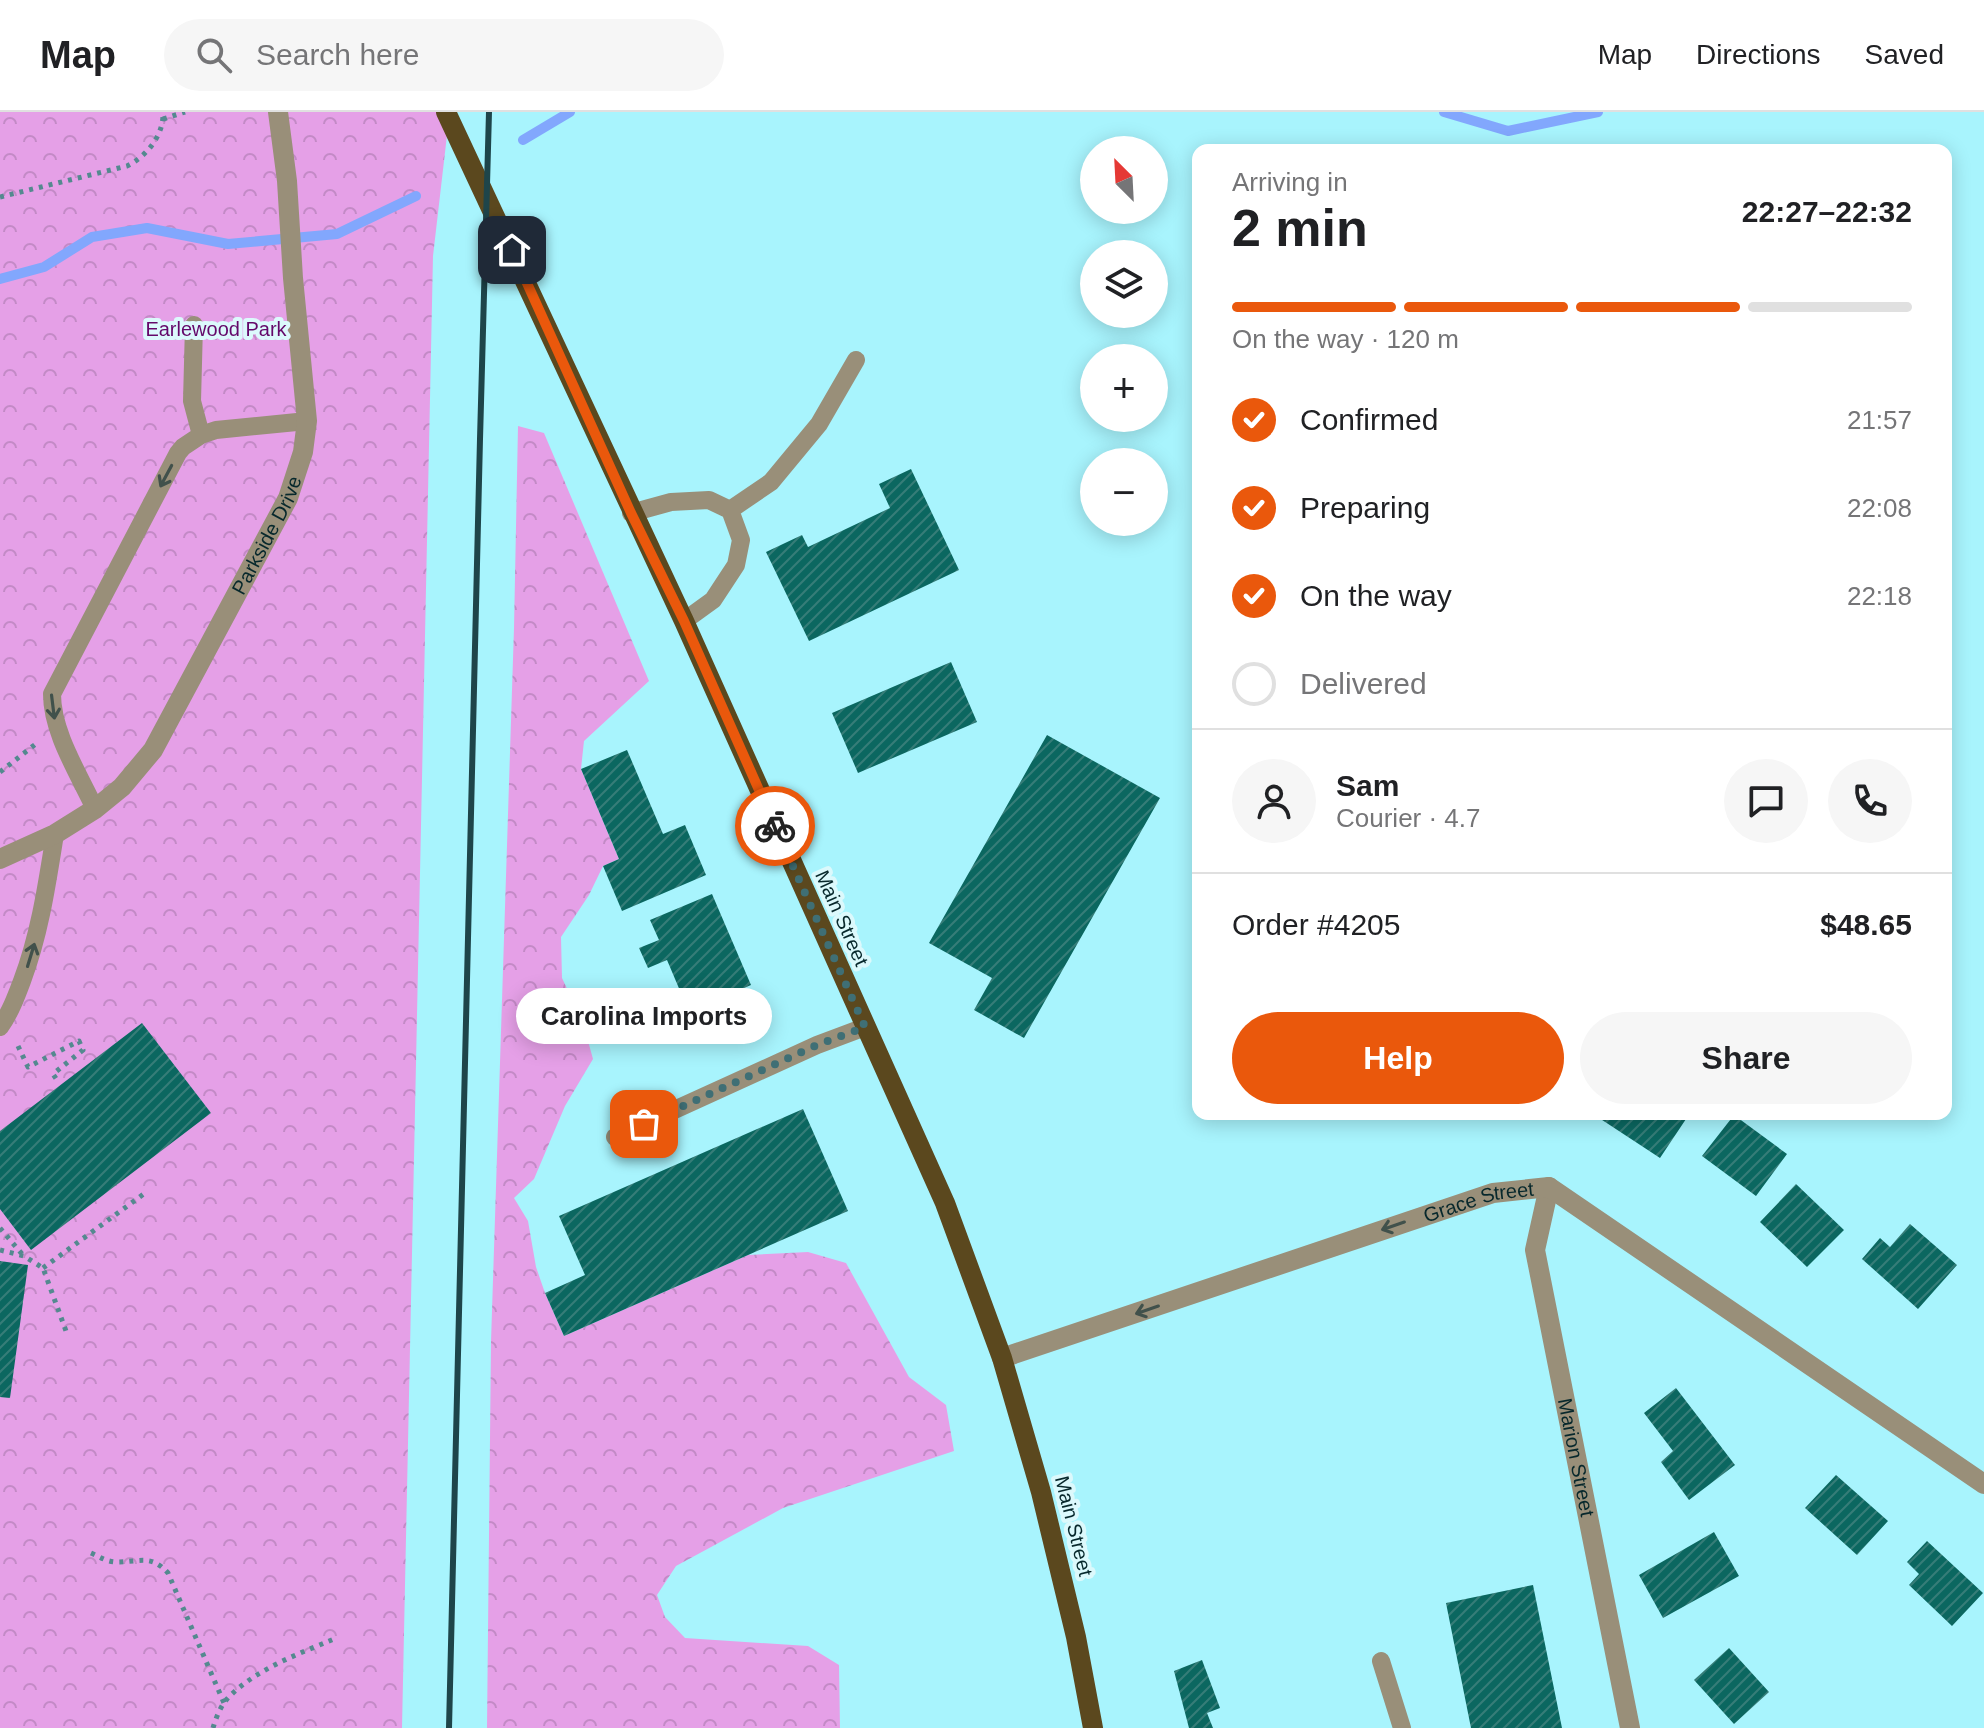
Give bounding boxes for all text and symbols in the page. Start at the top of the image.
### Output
search box [164,19,724,91]
icon: search [192,33,236,77]
text: Map [40,34,116,76]
text: Search here [256,38,419,71]
text: Map [1598,39,1652,70]
text: Directions [1696,39,1821,70]
text: Saved [1865,39,1944,70]
north arrow [1080,136,1168,224]
map controls [1080,136,1168,536]
text: Arriving in [1232,167,1348,197]
text: 22:27–22:32 [1742,195,1912,228]
text: 2 min [1232,199,1368,257]
pin [478,216,546,284]
icon: home [490,228,534,272]
button: layers [1080,240,1168,328]
park label: Earlewood Park [145,318,288,340]
text: On the way · 120 m [1232,324,1459,354]
button: + [1080,344,1168,432]
icon: check [1232,398,1276,442]
text: Confirmed [1300,403,1438,436]
text: 21:57 [1847,405,1912,435]
button: − [1080,448,1168,536]
one-way arrow [157,463,173,487]
street label: Parkside Drive [227,473,305,598]
icon: check [1232,486,1276,530]
text: Preparing [1300,491,1430,524]
text: 22:08 [1847,493,1912,523]
icon: check [1232,574,1276,618]
text: On the way [1300,579,1452,612]
text: 22:18 [1847,581,1912,611]
text: Delivered [1300,667,1427,700]
one-way arrow [46,693,61,720]
button: person [1232,759,1316,843]
button: chat [1724,759,1808,843]
button: phone [1828,759,1912,843]
text: Sam [1336,769,1399,802]
courier [735,786,815,866]
text: Courier · 4.7 [1336,803,1481,833]
icon: bike [753,804,797,848]
street label: Main Street [811,867,873,970]
text: Order #4205 [1232,908,1400,941]
text: $48.65 [1820,908,1912,941]
one-way arrow [24,943,39,968]
callout: Carolina Imports [516,988,772,1044]
text: Carolina Imports [541,1001,747,1031]
button: Help [1232,1012,1564,1104]
button: Share [1580,1012,1912,1104]
pin [610,1090,678,1158]
icon: bag [622,1102,666,1146]
street label: Grace Street [1421,1178,1535,1227]
one-way arrow [1381,1220,1406,1235]
one-way arrow [1134,1303,1159,1318]
street label: Marion Street [1554,1396,1599,1519]
street label: Main Street [1051,1474,1097,1579]

